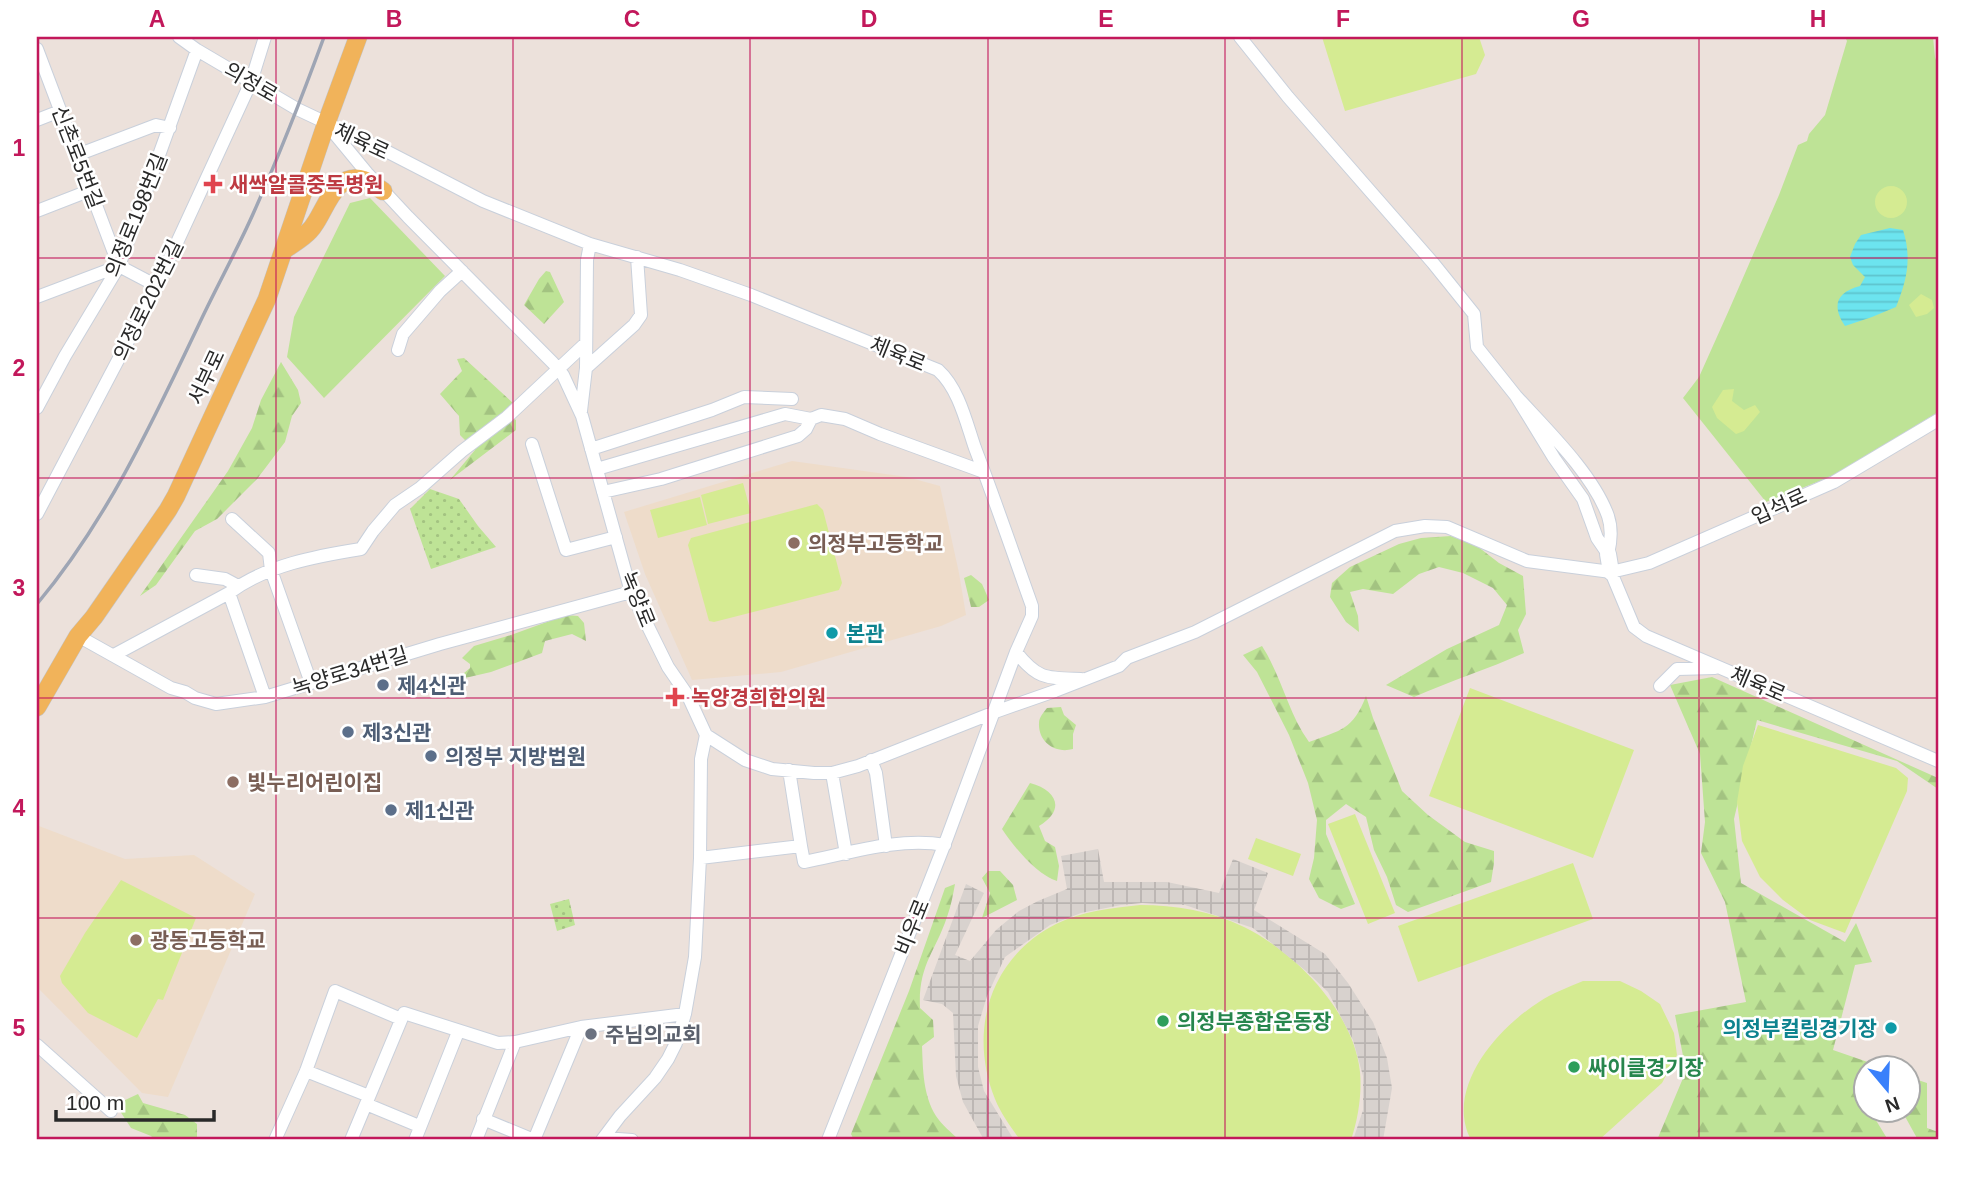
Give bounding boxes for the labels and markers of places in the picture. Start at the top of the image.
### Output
place label: 새싹알콜중독병원 [229,173,384,196]
marker: 새싹알콜중독병원 [203,174,223,194]
place label: 의정부고등학교 [808,532,943,555]
marker: 의정부고등학교 [786,535,802,551]
place label: 본관 [846,622,885,645]
marker: 본관 [824,625,840,641]
place label: 제4신관 [397,674,467,697]
marker: 제4신관 [375,677,391,693]
place label: 녹양경희한의원 [691,686,826,709]
marker: 녹양경희한의원 [665,687,685,707]
place label: 제3신관 [362,721,432,744]
marker: 제3신관 [340,724,356,740]
place label: 의정부 지방법원 [445,745,586,768]
marker: 의정부 지방법원 [423,748,439,764]
place label: 빛누리어린이집 [247,771,382,794]
marker: 빛누리어린이집 [225,774,241,790]
place label: 제1신관 [405,799,475,822]
marker: 제1신관 [383,802,399,818]
place label: 광동고등학교 [150,929,266,952]
marker: 광동고등학교 [128,932,144,948]
place label: 의정부종합운동장 [1177,1010,1332,1033]
marker: 의정부종합운동장 [1155,1013,1171,1029]
place label: 의정부컬링경기장 [1722,1017,1877,1040]
marker: 의정부컬링경기장 [1883,1020,1899,1036]
place label: 주님의교회 [605,1023,702,1046]
marker: 주님의교회 [583,1026,599,1042]
place label: 싸이클경기장 [1588,1056,1704,1079]
marker: 싸이클경기장 [1566,1059,1582,1075]

